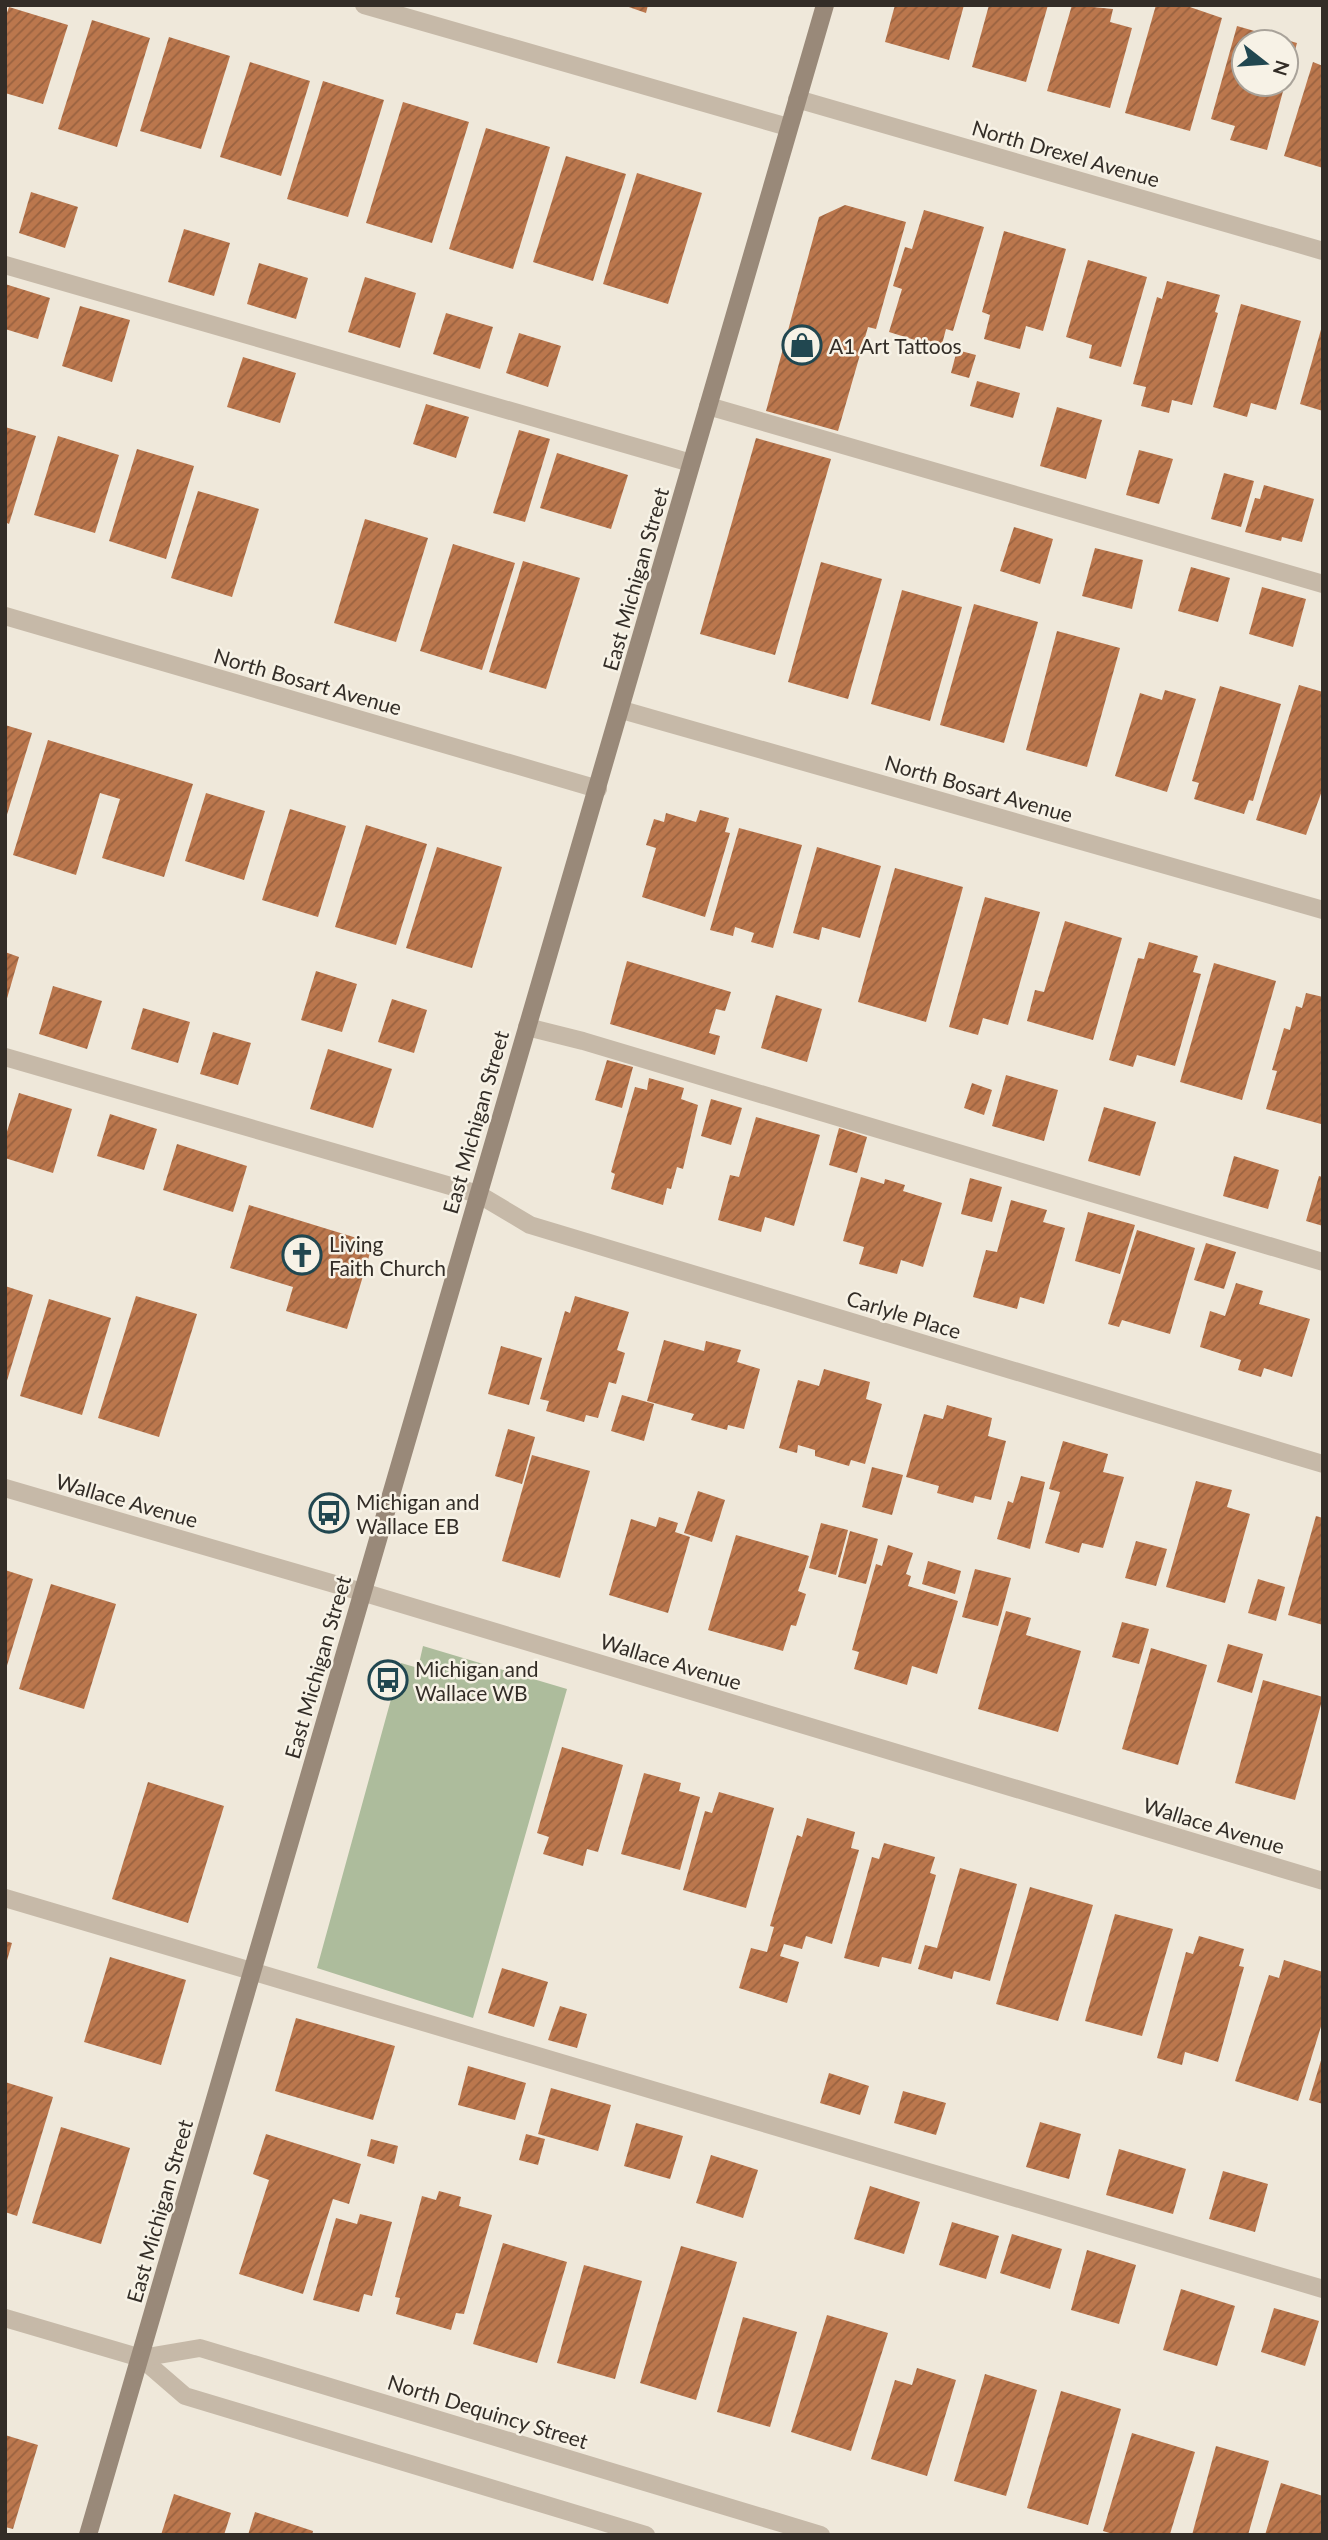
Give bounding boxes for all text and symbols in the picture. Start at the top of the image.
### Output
north arrow [1230,28,1300,98]
text: N [1269,58,1295,78]
street label: North Drexel Avenue [969,114,1163,192]
shop icon: A1 Art Tattoos [781,324,823,366]
place label: A1 Art Tattoos [829,333,962,358]
street label: East Michigan Street [597,484,673,673]
street label: North Bosart Avenue [211,642,405,720]
street label: North Bosart Avenue [882,749,1076,827]
street label: East Michigan Street [437,1027,513,1216]
place label: Living Faith Church [329,1231,446,1280]
church icon: Living Faith Church [281,1234,323,1276]
street label: Carlyle Place [844,1285,964,1343]
street label: Wallace Avenue [53,1468,201,1532]
place label: Michigan and Wallace EB [356,1489,480,1538]
bus stop icon: Michigan and Wallace EB [308,1492,350,1534]
street label: East Michigan Street [279,1572,355,1761]
street label: Wallace Avenue [597,1628,745,1694]
place label: Michigan and Wallace WB [415,1656,539,1705]
bus stop icon: Michigan and Wallace WB [367,1659,409,1701]
street label: Wallace Avenue [1140,1792,1288,1858]
street label: East Michigan Street [121,2116,197,2305]
street label: North Dequincy Street [385,2369,592,2454]

